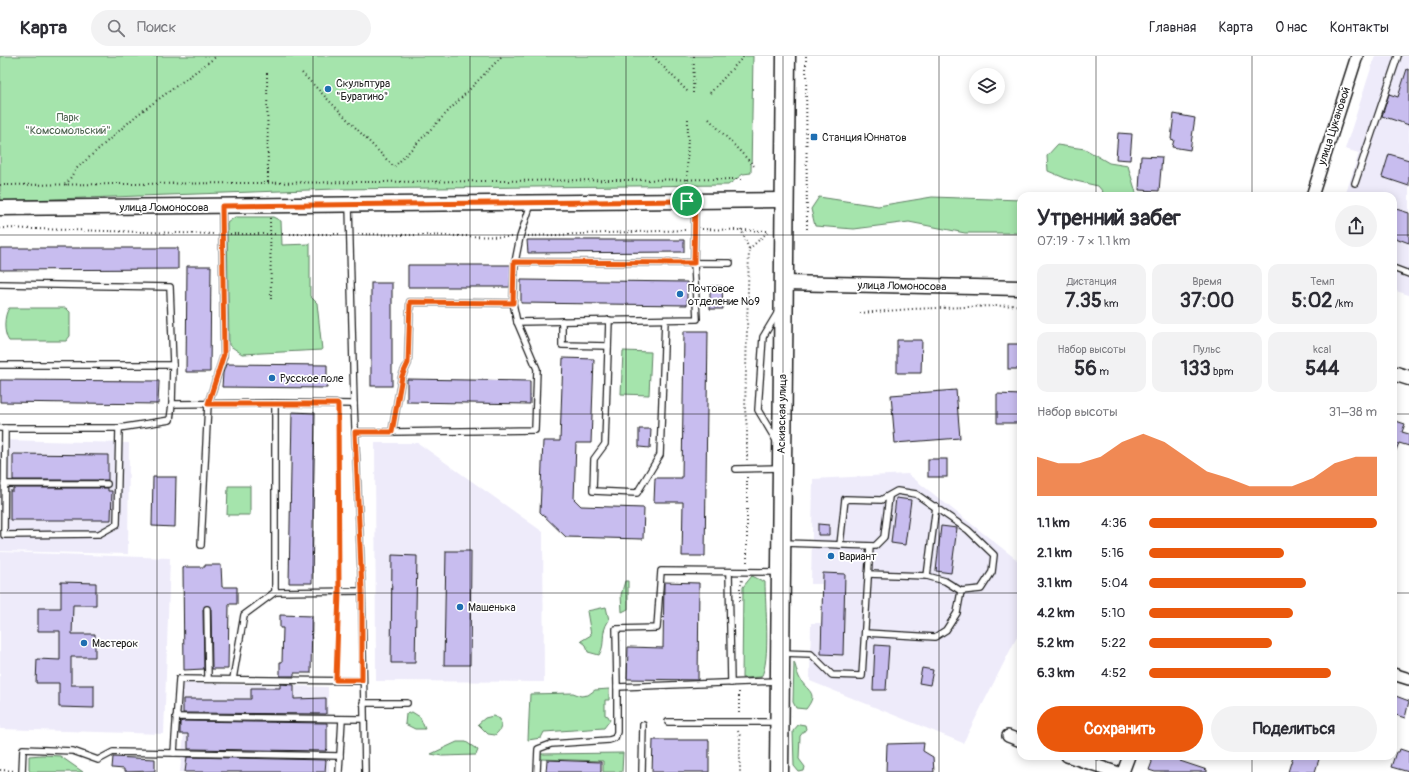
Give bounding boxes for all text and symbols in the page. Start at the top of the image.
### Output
search box [91,10,371,46]
text: Карта [20,16,67,40]
icon: search [105,17,127,39]
text: Поиск [137,18,176,37]
text: Главная [1149,19,1196,36]
text: Карта [1218,19,1253,36]
text: О нас [1275,19,1308,36]
text: Контакты [1330,19,1389,36]
map controls [969,68,1005,104]
button: layers [969,68,1005,104]
place label: Скульптура "Буратино" [336,77,390,103]
marker: Скульптура "Буратино" [323,84,333,94]
street label: улица Цукановой [1315,85,1353,168]
park label: Парк "Комсомольский" [25,111,111,137]
place label: Станция Юннатов [822,131,907,144]
marker: Станция Юннатов [809,132,819,142]
pin [670,184,704,218]
icon: arrive [676,190,698,212]
street label: улица Ломоносова [119,201,208,214]
text: Утренний забег [1037,204,1181,232]
button: share [1335,205,1377,247]
text: 07:19 · 7 × 1.1 km [1037,233,1130,249]
text: Дистанция [1067,275,1117,288]
text: Время [1192,275,1222,288]
text: Темп [1310,275,1335,288]
street label: улица Ломоносова [856,279,947,293]
place label: Почтовое отделение №9 [688,282,760,308]
text: 7.35 [1065,288,1102,313]
text: 37:00 [1180,288,1234,313]
text: 5:02 [1291,288,1332,313]
marker: Почтовое отделение №9 [675,289,685,299]
text: km [1102,297,1119,310]
text: /km [1332,297,1353,310]
text: Набор высоты [1058,343,1126,356]
text: Пульс [1193,343,1221,356]
text: kcal [1313,343,1331,356]
text: 56 [1074,356,1097,381]
text: 133 [1181,356,1211,381]
text: 544 [1305,356,1339,381]
text: m [1097,365,1109,378]
text: bpm [1211,365,1233,378]
place label: Русское поле [280,372,344,385]
marker: Русское поле [267,373,277,383]
street label: Аскизская улица [775,374,789,454]
text: Набор высоты [1037,404,1118,420]
text: 31–38 m [1329,404,1377,420]
text: 1.1 km [1037,515,1070,531]
text: 4:36 [1101,515,1127,531]
text: 2.1 km [1037,545,1072,561]
text: 5:16 [1101,545,1124,561]
place label: Вариант [839,550,877,563]
marker: Вариант [826,551,836,561]
text: 3.1 km [1037,575,1072,591]
text: 5:04 [1101,575,1128,591]
place label: Машенька [468,601,516,614]
marker: Машенька [455,602,465,612]
text: 4.2 km [1037,605,1074,621]
text: 5:10 [1101,605,1125,621]
text: 5.2 km [1037,635,1074,651]
text: 5:22 [1101,635,1126,651]
place label: Мастерок [92,637,138,650]
marker: Мастерок [79,638,89,648]
text: 6.3 km [1037,665,1074,681]
text: 4:52 [1101,665,1126,681]
button: Сохранить [1037,706,1203,752]
button: Поделиться [1211,706,1377,752]

